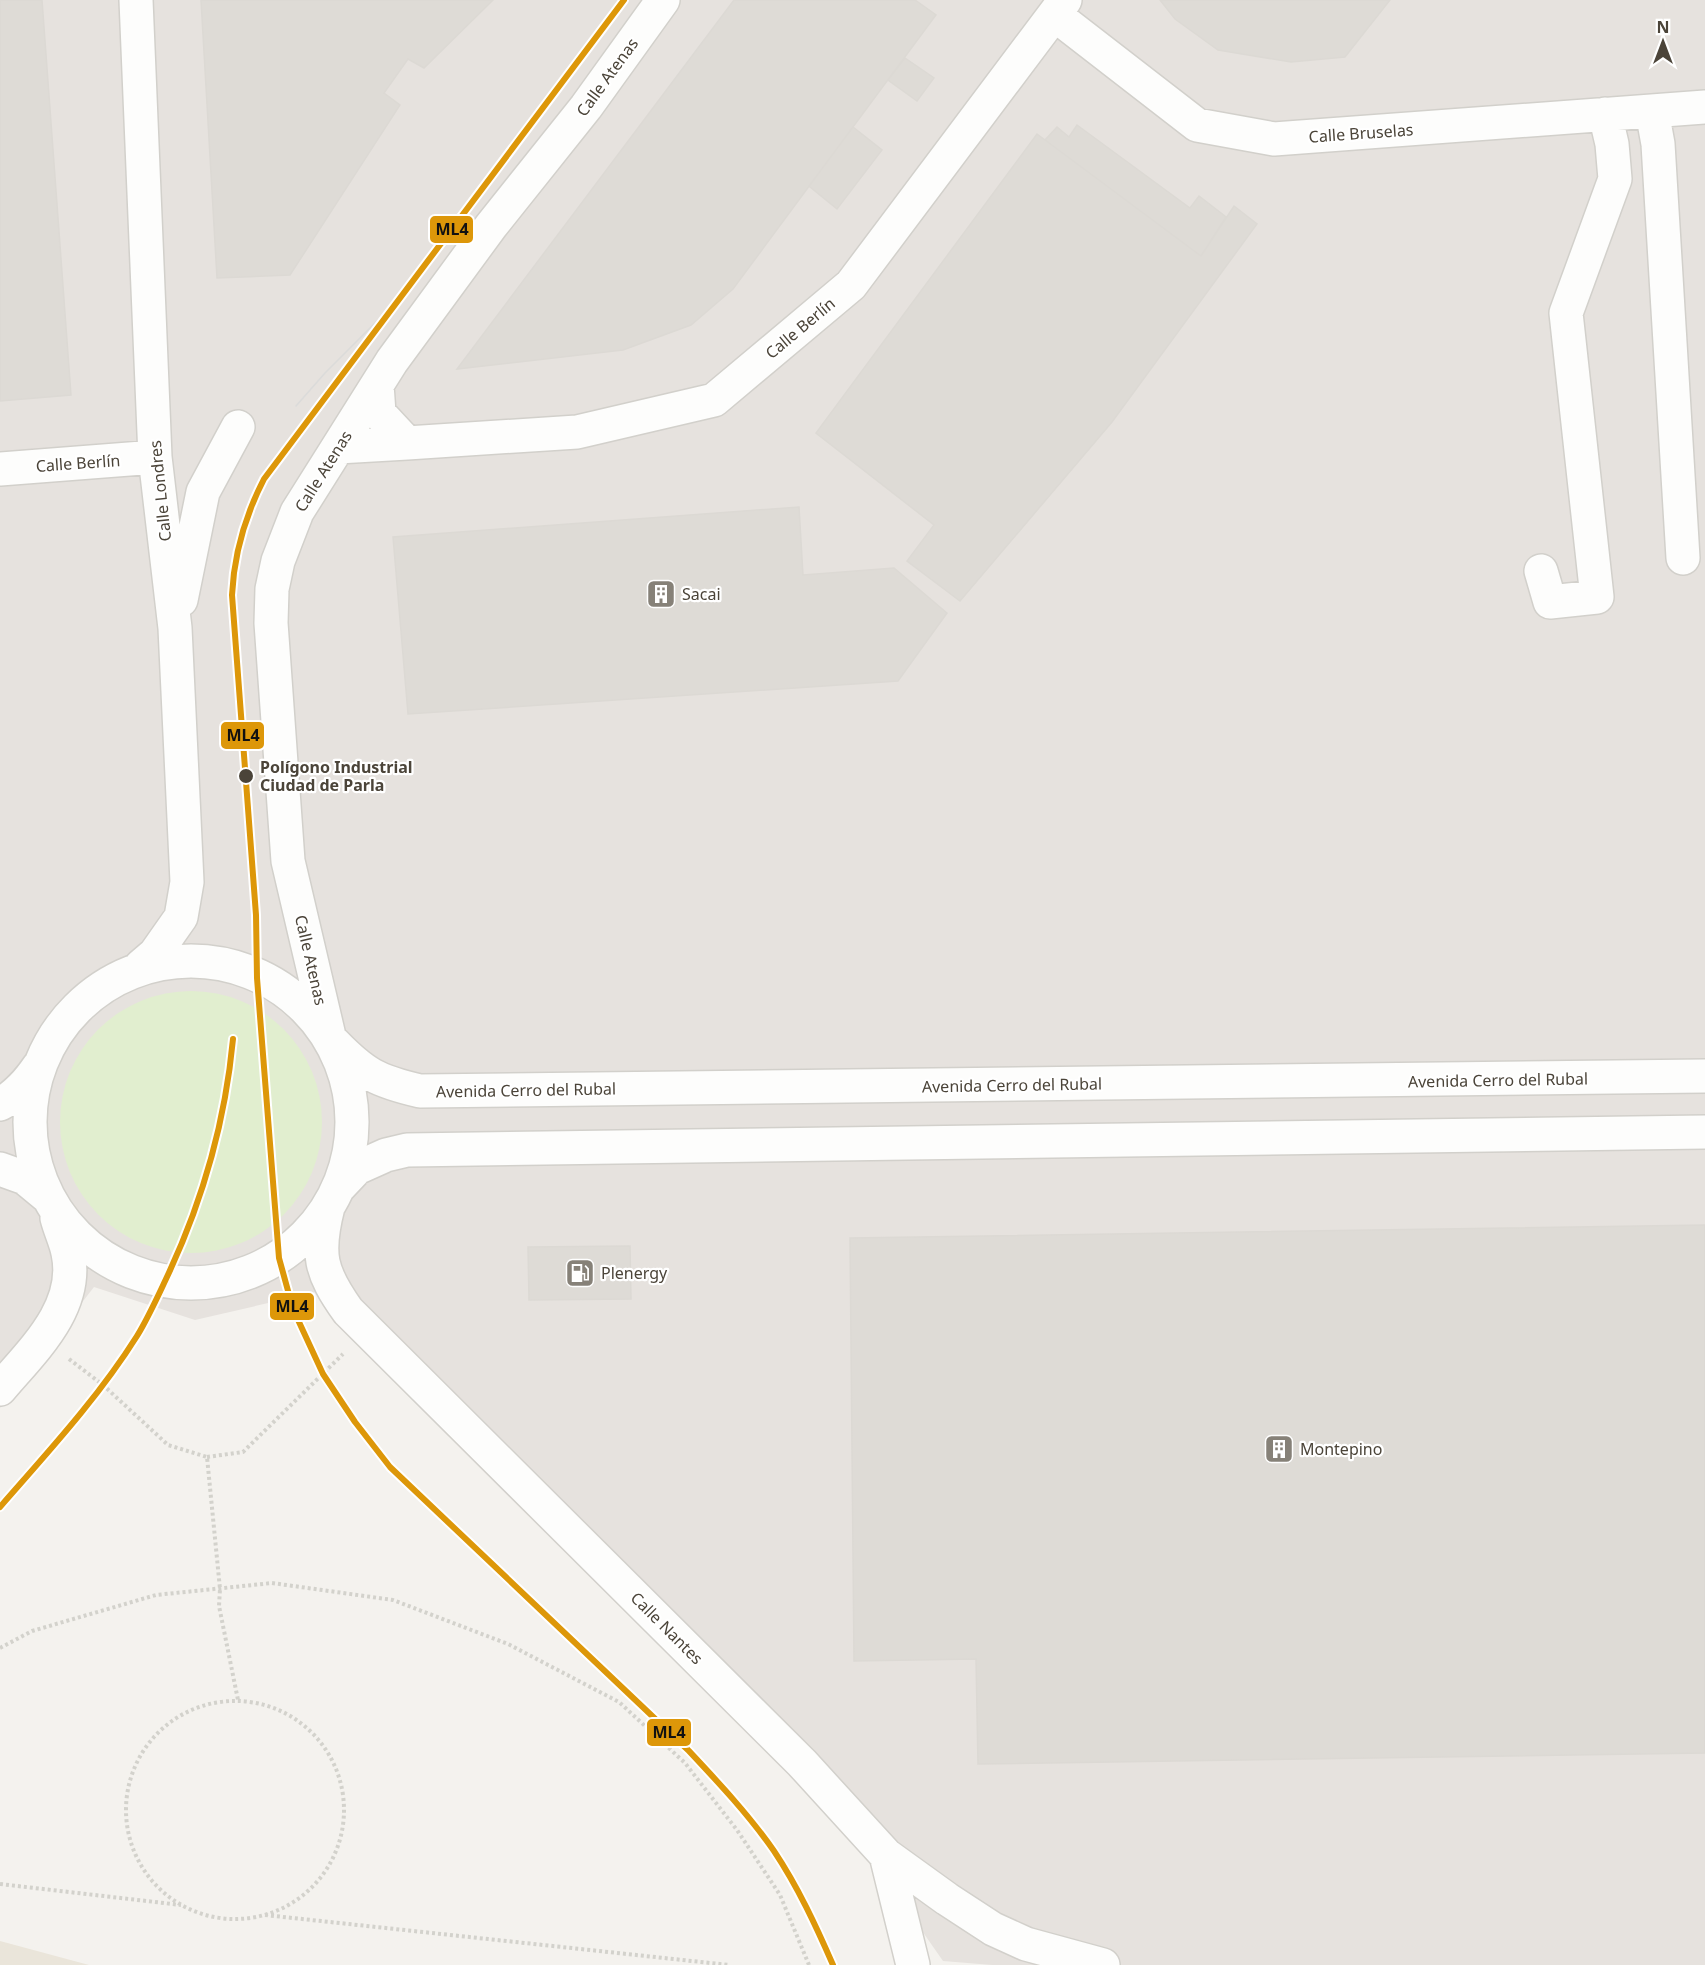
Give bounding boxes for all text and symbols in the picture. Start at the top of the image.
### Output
north arrow [1633,12,1693,72]
text: N [1656,16,1670,38]
street label: Calle Atenas [571,33,643,121]
street label: Calle Bruselas [1308,118,1414,148]
line badge: ML4 [429,215,474,244]
text: ML4 [435,218,469,240]
street label: Calle Berlín [760,292,840,364]
street label: Calle Atenas [289,426,357,516]
street label: Calle Londres [144,439,176,543]
street label: Calle Berlín [35,449,121,477]
building icon: Sacai [645,578,677,610]
place label: Sacai [682,583,721,605]
line badge: ML4 [220,721,265,750]
text: ML4 [226,724,260,746]
place label: Polígono Industrial Ciudad de Parla [260,756,413,796]
marker: Polígono Industrial Ciudad de Parla [237,767,255,785]
street label: Calle Atenas [290,913,332,1007]
street label: Avenida Cerro del Rubal [1408,1067,1588,1093]
street label: Avenida Cerro del Rubal [922,1072,1102,1098]
street label: Avenida Cerro del Rubal [436,1077,616,1103]
fuel station icon: Plenergy [564,1257,596,1289]
place label: Plenergy [601,1262,668,1284]
line badge: ML4 [269,1292,315,1321]
text: ML4 [275,1295,309,1317]
building icon: Montepino [1263,1433,1295,1465]
place label: Montepino [1300,1438,1382,1460]
street label: Calle Nantes [626,1587,708,1669]
line badge: ML4 [646,1718,692,1747]
text: ML4 [652,1721,686,1743]

